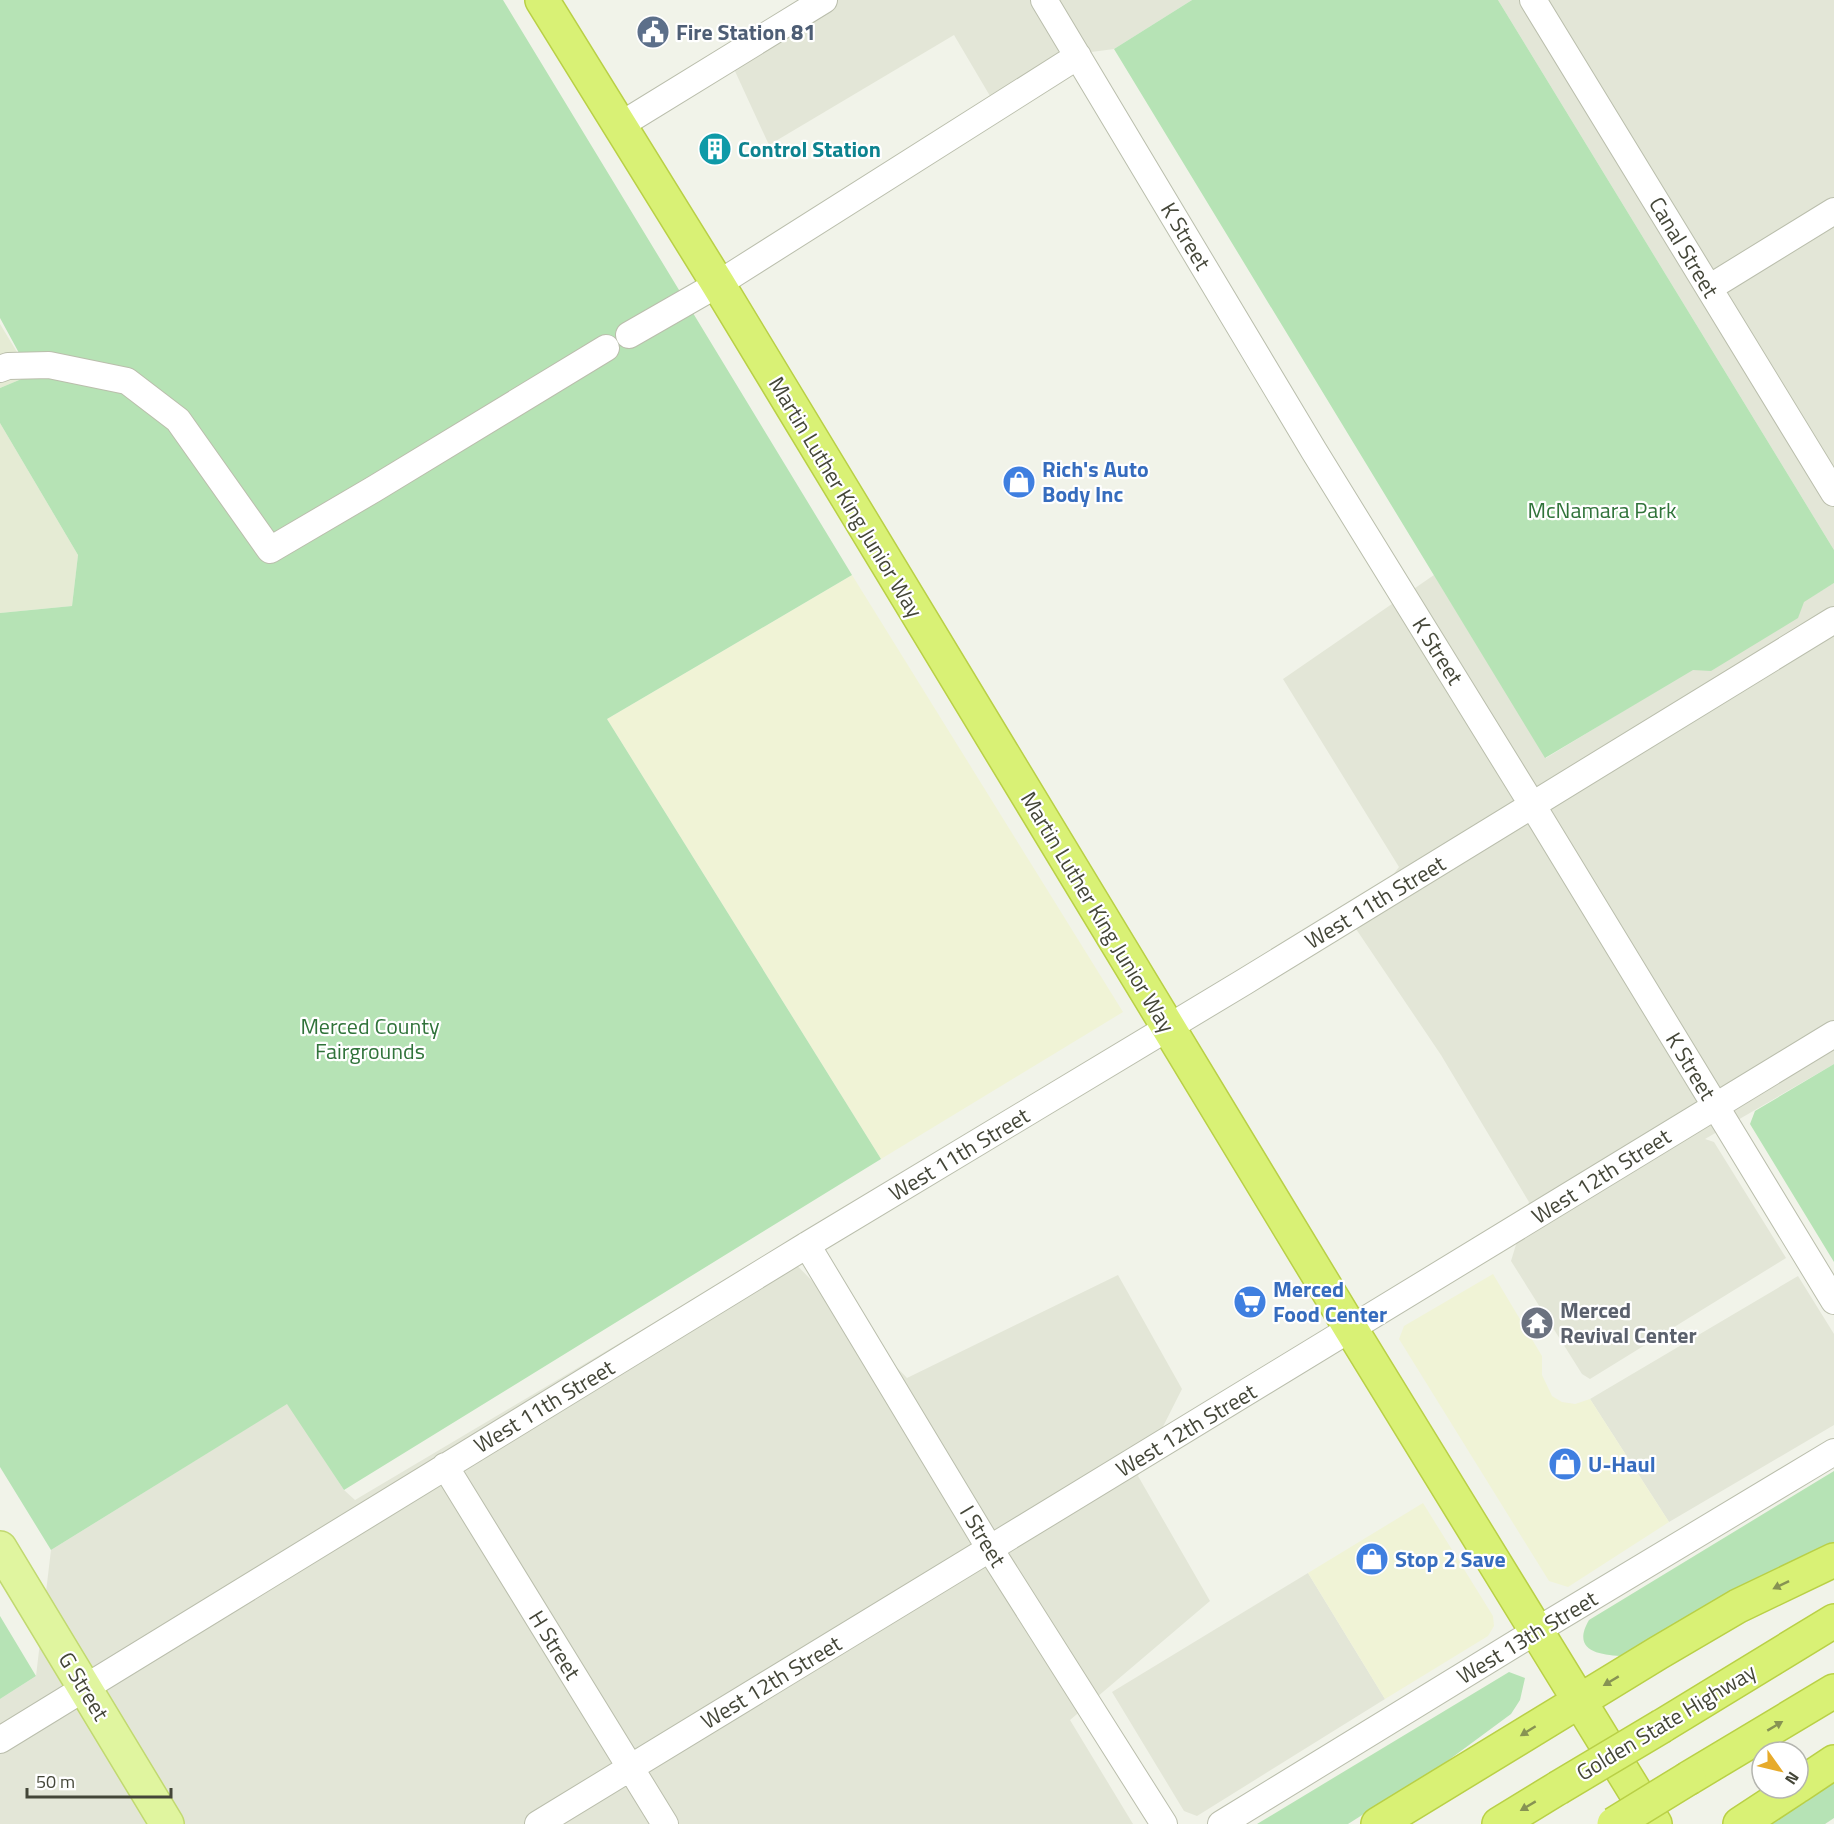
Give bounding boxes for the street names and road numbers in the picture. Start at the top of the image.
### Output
street label: Canal Street [1640,190,1728,304]
street label: K Street [1152,195,1220,277]
street label: Martin Luther King Junior Way [760,370,932,624]
street label: K Street [1404,611,1472,692]
street label: Martin Luther King Junior Way [1012,785,1184,1039]
street label: West 11th Street [1298,846,1452,957]
street label: K Street [1657,1025,1725,1107]
street label: West 11th Street [882,1098,1036,1209]
street label: West 12th Street [1525,1119,1678,1232]
street label: West 11th Street [467,1350,621,1461]
street label: West 12th Street [1109,1374,1263,1485]
street label: I Street [951,1499,1015,1574]
street label: West 13th Street [1450,1581,1604,1692]
street label: H Street [520,1604,590,1687]
street label: West 12th Street [694,1626,848,1737]
street label: G Street [50,1645,118,1727]
street label: Golden State Highway [1570,1655,1763,1789]

